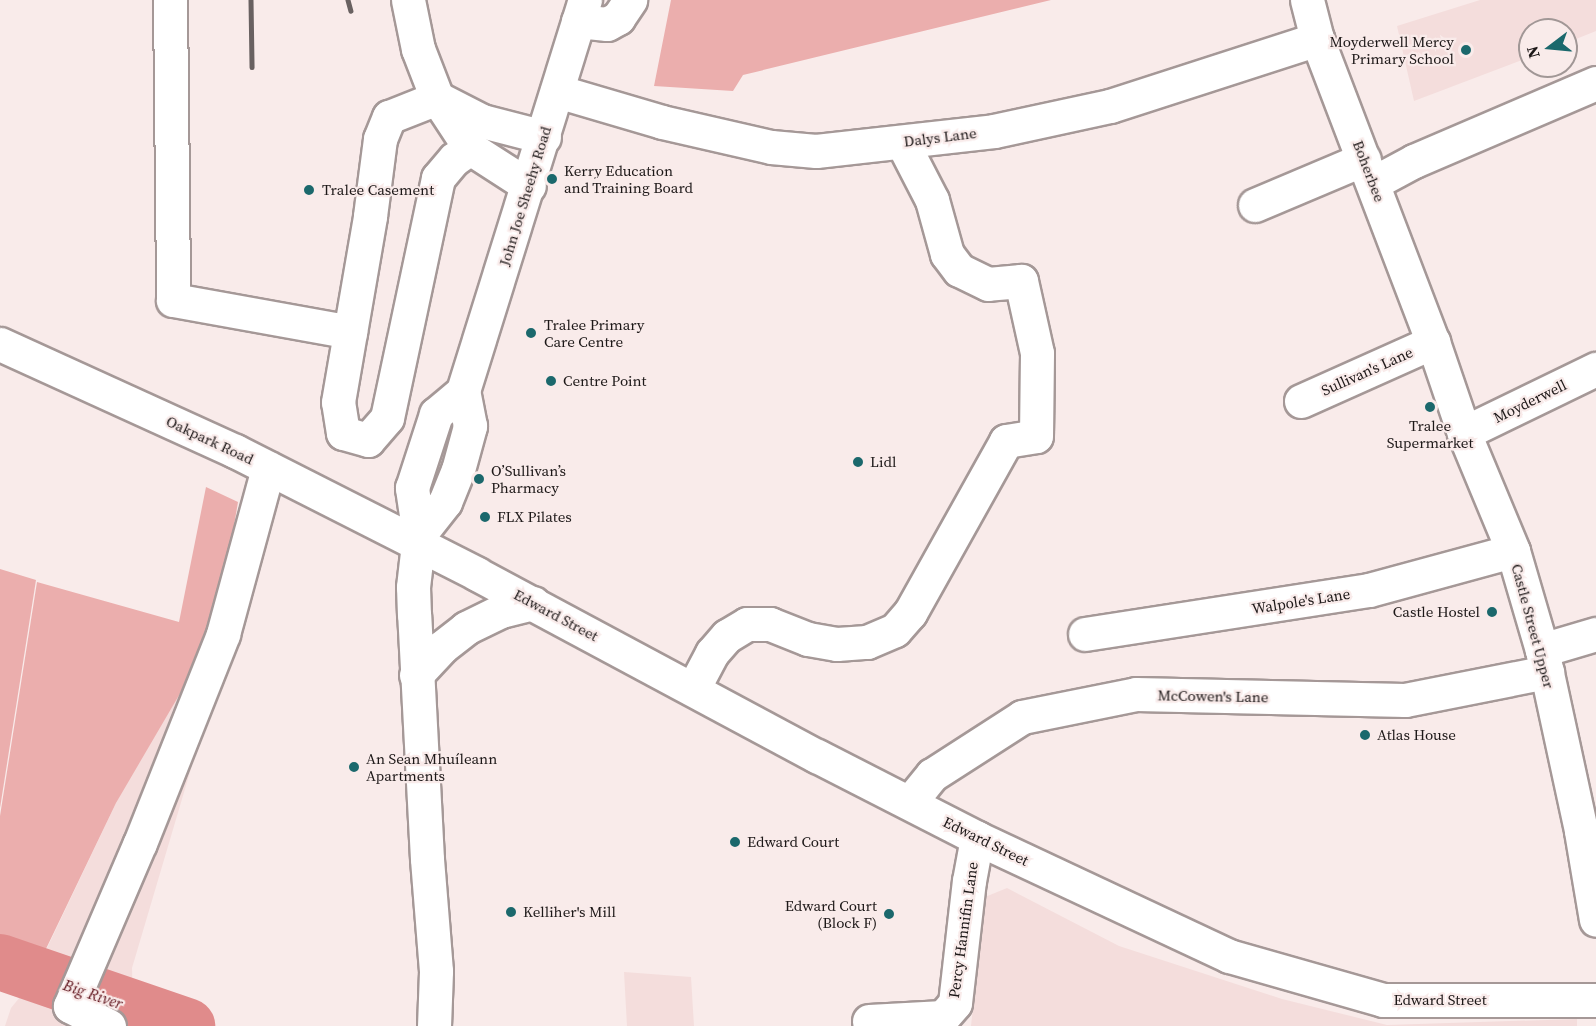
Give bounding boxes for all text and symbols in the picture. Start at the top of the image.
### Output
north arrow [1518,18,1578,78]
place label: Moyderwell Mercy Primary School [1329,32,1454,67]
marker: Moyderwell Mercy Primary School [1459,43,1473,57]
text: N [1520,44,1545,61]
street label: John Joe Sheehy Road [495,124,555,268]
street label: Dalys Lane [902,124,978,150]
street label: Boherbee [1349,138,1389,204]
place label: Kerry Education and Training Board [564,161,693,196]
marker: Kerry Education and Training Board [545,172,559,186]
marker: Tralee Casement [300,181,318,199]
place label: Tralee Casement [322,181,434,199]
place label: Tralee Primary Care Centre [544,315,644,350]
marker: Tralee Primary Care Centre [522,324,540,342]
street label: Sullivan's Lane [1318,343,1416,399]
place label: Centre Point [563,372,646,390]
marker: Centre Point [544,374,558,388]
street label: Moyderwell [1491,376,1569,426]
marker: Tralee Supermarket [1423,400,1437,414]
street label: Oakpark Road [163,412,257,468]
place label: Tralee Supermarket [1387,416,1473,451]
place label: Lidl [870,453,896,471]
marker: Lidl [851,455,865,469]
place label: O’Sullivan’s Pharmacy [491,461,566,496]
marker: O’Sullivan’s Pharmacy [472,472,486,486]
place label: FLX Pilates [497,508,572,526]
marker: FLX Pilates [478,510,492,524]
street label: Castle Street Upper [1508,562,1558,690]
street label: Walpole's Lane [1251,584,1351,618]
street label: Edward Street [511,585,601,645]
place label: Castle Hostel [1393,603,1480,621]
marker: Castle Hostel [1485,605,1499,619]
street label: McCowen's Lane [1157,686,1269,706]
place label: Atlas House [1377,726,1456,744]
marker: Atlas House [1358,728,1372,742]
place label: An Sean Mhuíleann Apartments [366,749,497,784]
marker: An Sean Mhuíleann Apartments [347,760,361,774]
street label: Edward Street [940,812,1032,870]
place label: Edward Court [747,833,839,851]
marker: Edward Court [728,835,742,849]
street label: Percy Hannifin Lane [945,861,981,999]
place label: Edward Court (Block F) [785,896,877,931]
place label: Kelliher's Mill [523,903,616,921]
marker: Kelliher's Mill [504,905,518,919]
marker: Edward Court (Block F) [882,907,896,921]
water label: Big River [61,975,125,1013]
street label: Edward Street [1393,991,1487,1009]

